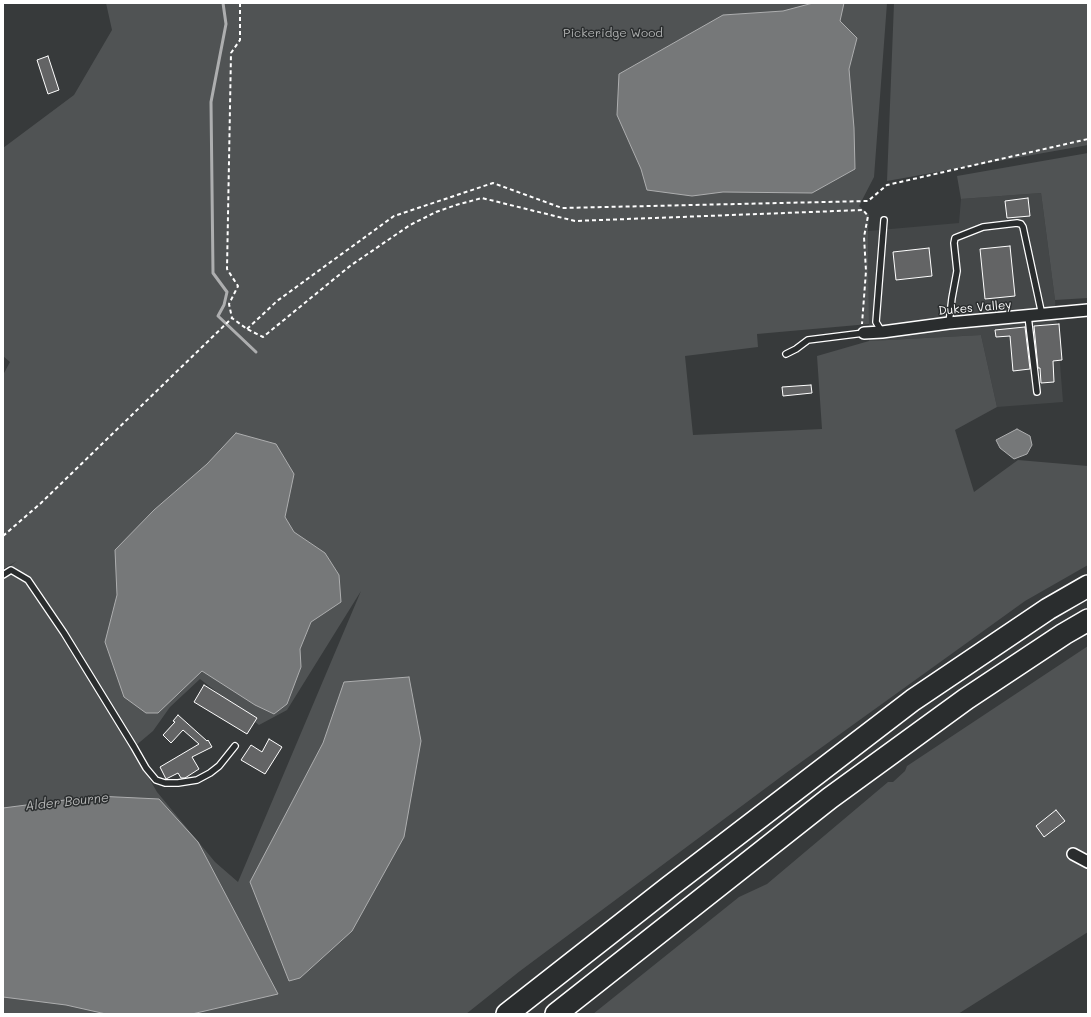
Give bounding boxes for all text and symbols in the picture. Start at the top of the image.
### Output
park label: Pickeridge Wood [563,26,663,40]
street label: Dukes Valley [938,298,1012,318]
water label: Alder Bourne [24,790,110,814]

